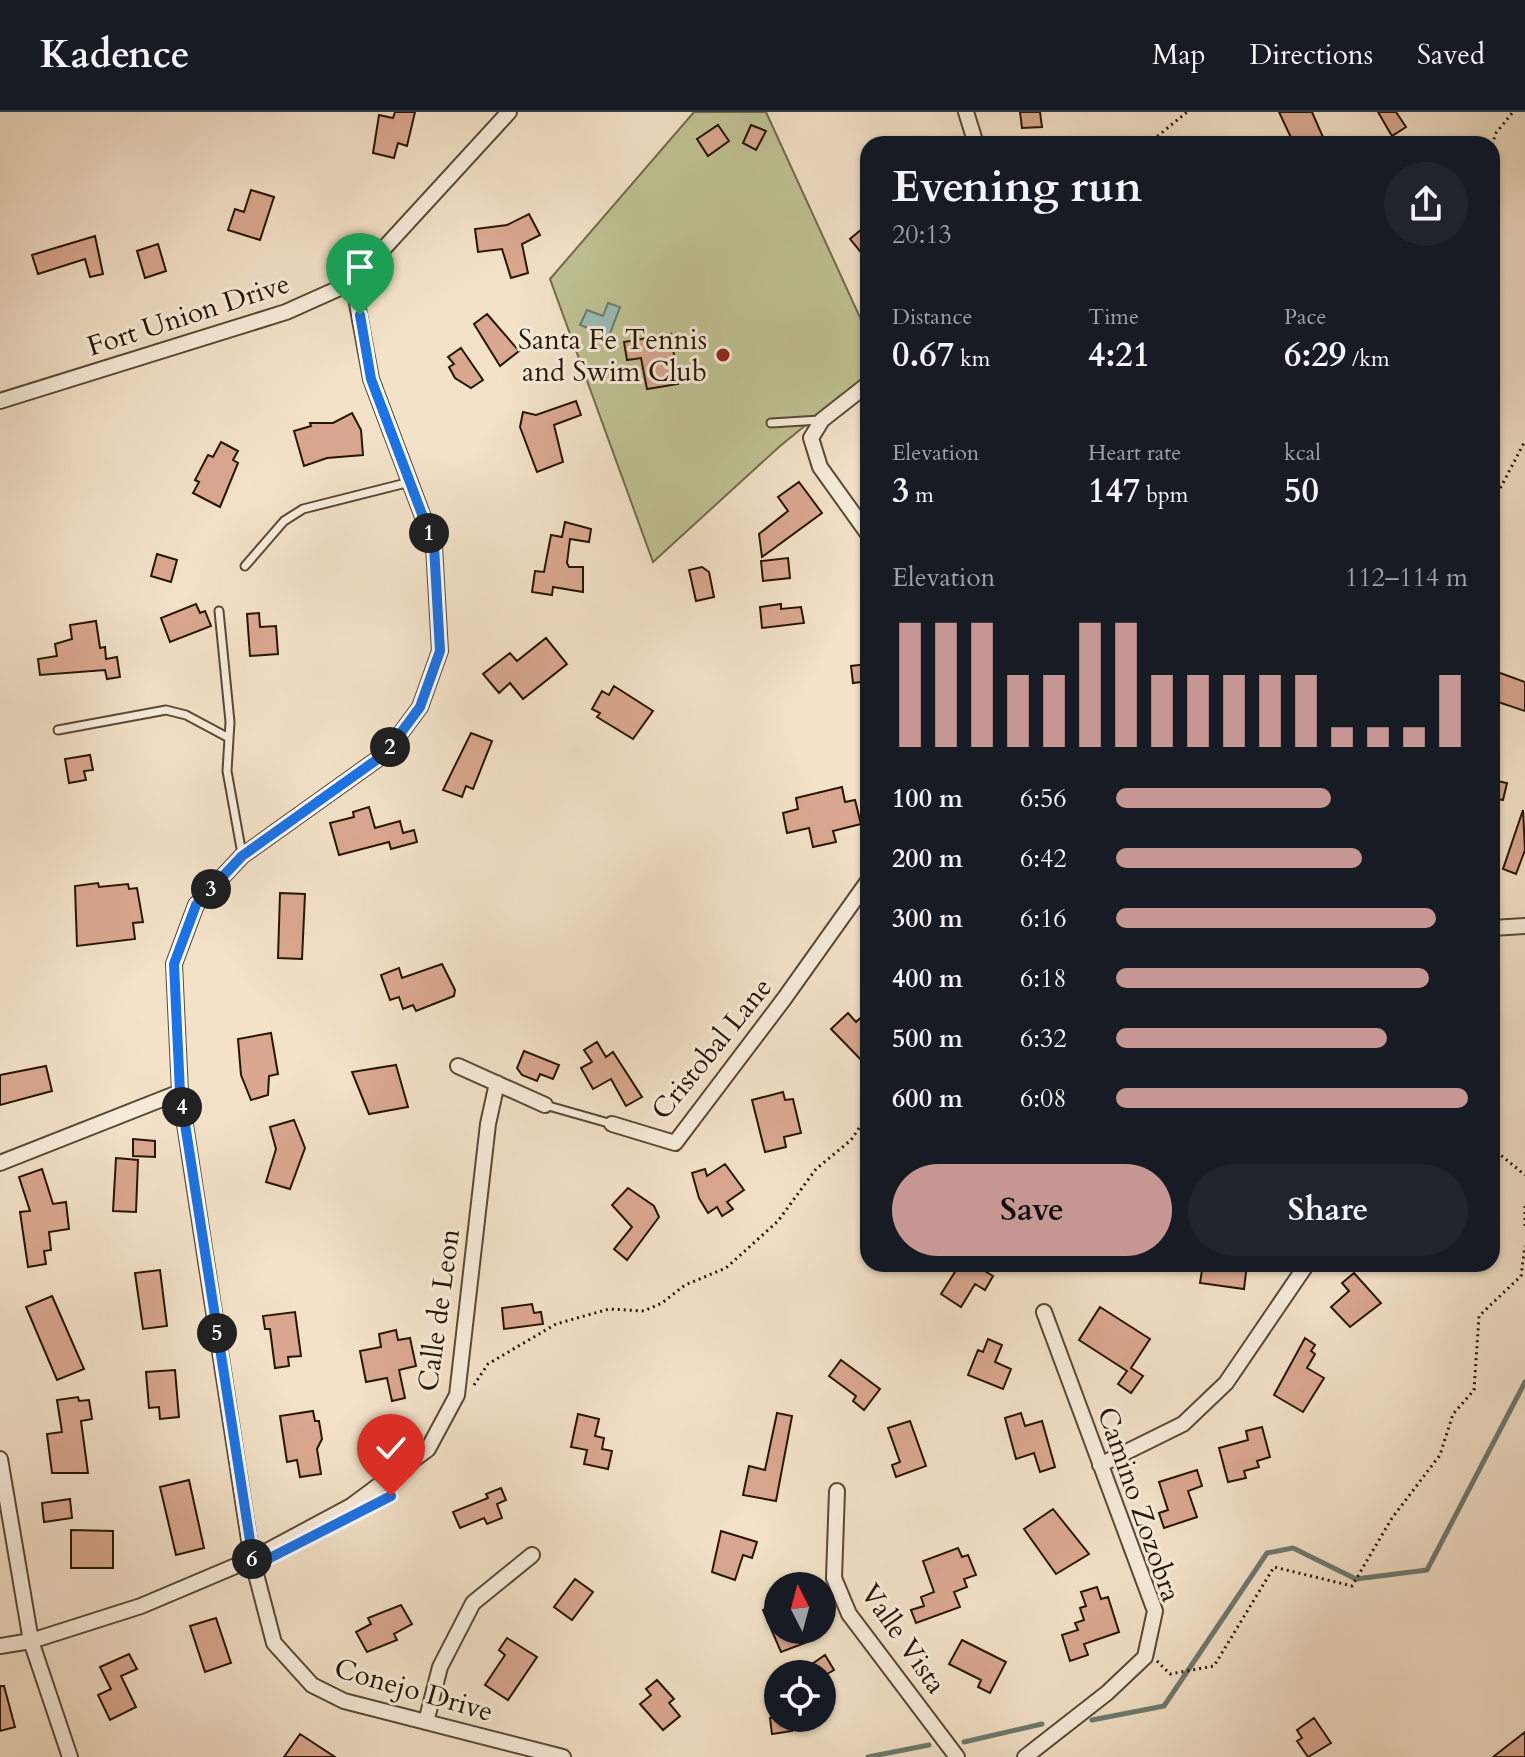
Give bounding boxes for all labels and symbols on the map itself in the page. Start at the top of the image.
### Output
pin [326,233,394,315]
street label: Fort Union Drive [82,264,294,366]
place label: Santa Fe Tennis and Swim Club [518,321,707,391]
marker: Santa Fe Tennis and Swim Club [714,346,732,364]
pin: 1 [409,513,449,553]
pin: 2 [370,727,410,767]
pin: 3 [191,869,231,909]
street label: Cristobal Lane [643,970,781,1128]
pin: 4 [162,1087,202,1127]
street label: Calle de Leon [409,1226,469,1394]
pin: 5 [197,1313,237,1353]
street label: Camino Zozobra [1088,1402,1190,1607]
pin [357,1414,425,1496]
pin: 6 [232,1539,272,1579]
north arrow [764,1572,836,1644]
street label: Valle Vista [852,1576,955,1701]
street label: Conejo Drive [330,1649,498,1731]

